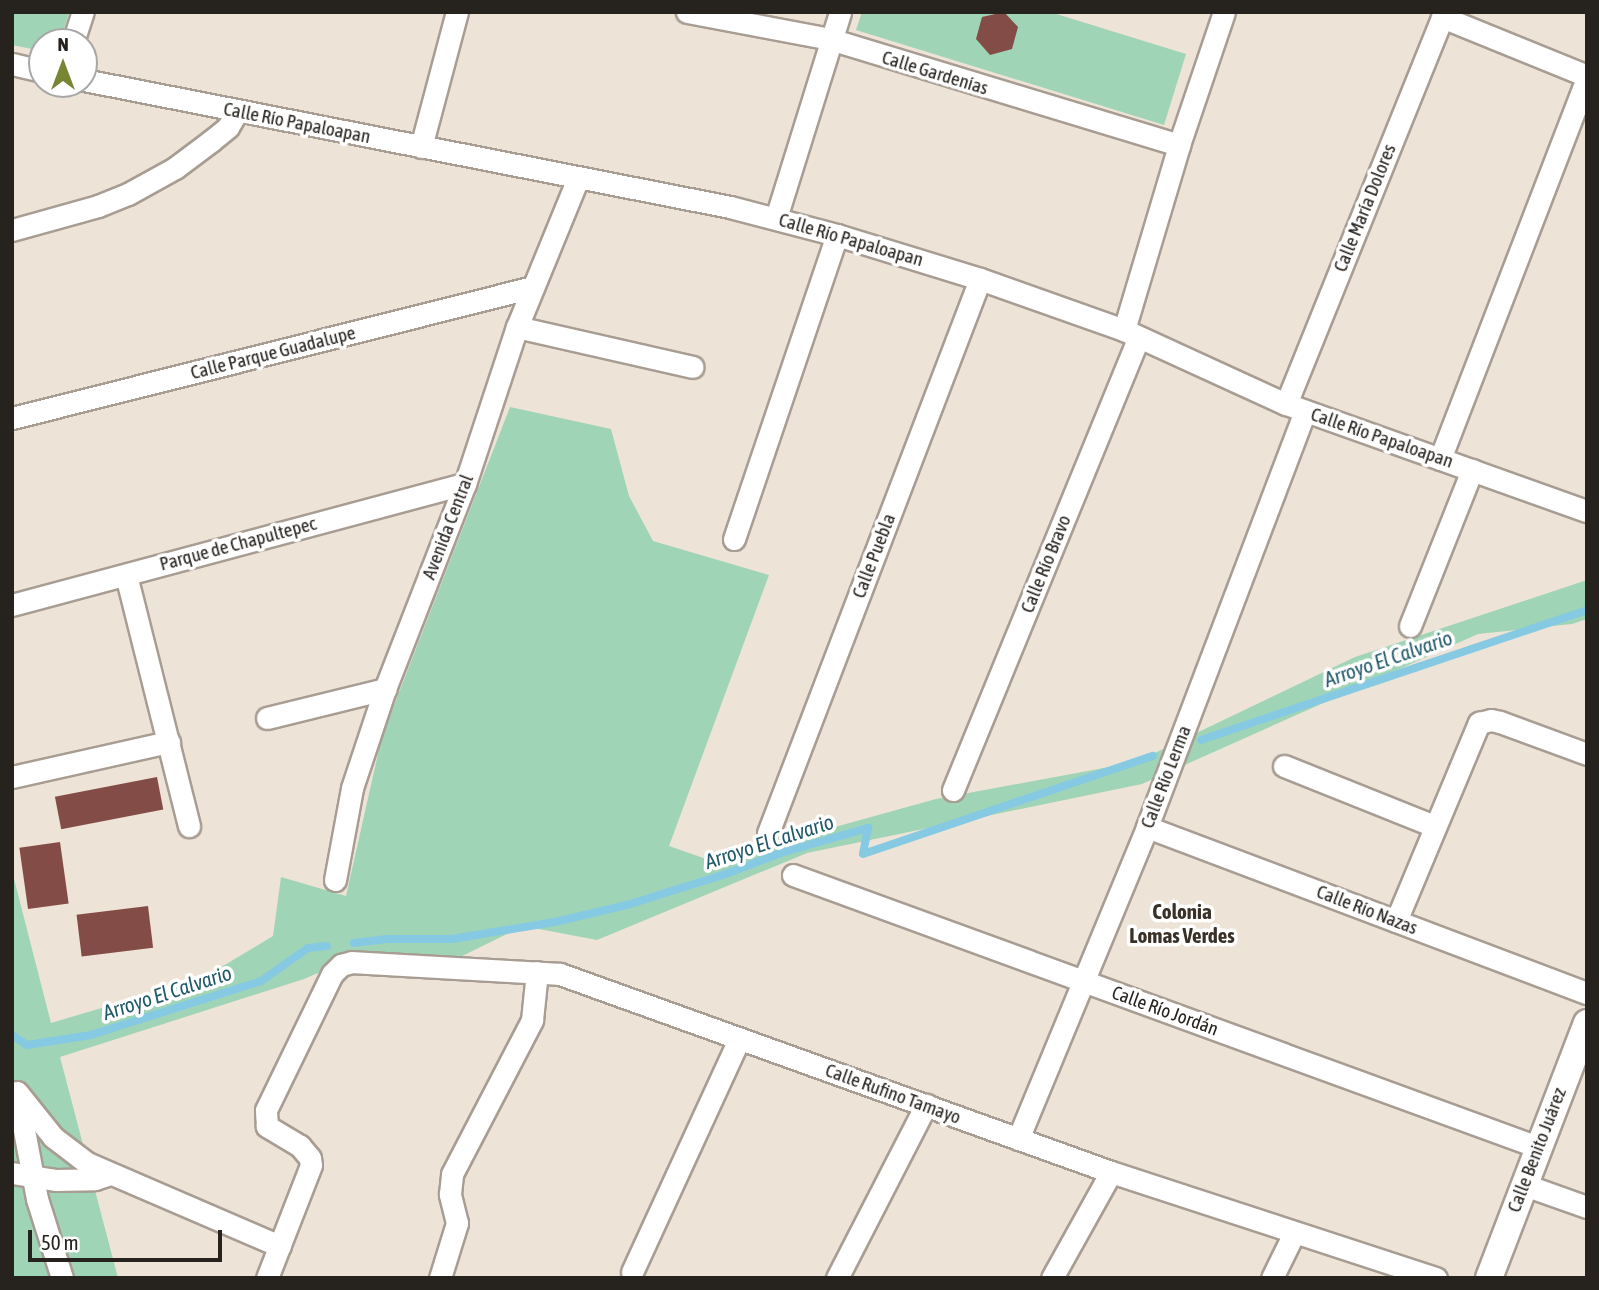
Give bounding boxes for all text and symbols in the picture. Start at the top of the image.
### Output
north arrow [28,28,98,98]
text: N [57,33,69,55]
street label: Calle Gardenías [879,46,991,100]
street label: Calle Río Papaloapan [222,98,372,148]
street label: Calle María Dolores [1329,141,1401,275]
street label: Calle Río Papaloapan [776,208,926,272]
street label: Calle Parque Guadalupe [188,321,358,385]
street label: Calle Río Papaloapan [1308,403,1456,473]
street label: Avenida Central [418,471,478,583]
street label: Calle Puebla [848,511,900,601]
street label: Parque de Chapultepec [157,512,319,576]
street label: Calle Río Bravo [1016,512,1076,616]
water label: Arroyo El Calvario [1321,624,1455,692]
street label: Calle Río Lerma [1136,723,1196,831]
water label: Arroyo El Calvario [701,808,837,874]
street label: Calle Río Nazas [1313,880,1421,940]
district label: Colonia Lomas Verdes [1129,898,1235,948]
water label: Arroyo El Calvario [99,959,235,1025]
street label: Calle Río Jordán [1109,981,1221,1041]
street label: Calle Rufino Tamayo [822,1059,964,1129]
street label: Calle Benito Juárez [1503,1084,1571,1216]
scale bar [32,1216,226,1260]
text: 50 m [41,1230,79,1254]

